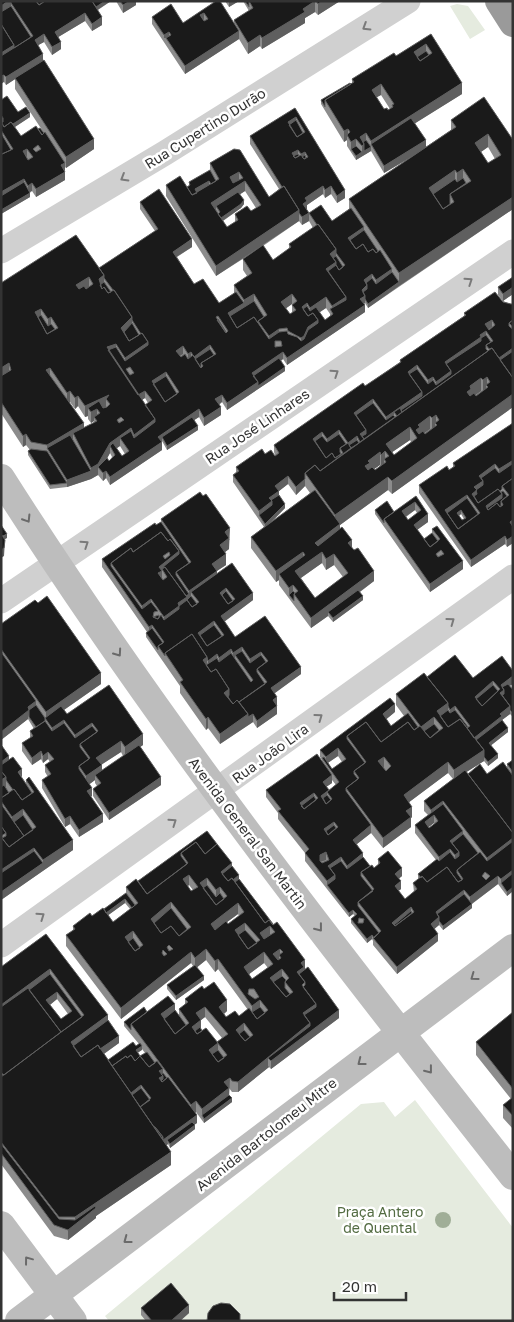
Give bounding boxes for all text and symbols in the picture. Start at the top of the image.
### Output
one-way arrow [363,21,372,31]
street label: Rua Cupertino Durão [141,84,269,172]
one-way arrow [121,171,130,181]
one-way arrow [464,278,473,288]
one-way arrow [329,370,339,379]
street label: Rua José Linhares [202,385,312,467]
one-way arrow [21,513,31,522]
one-way arrow [79,541,89,550]
one-way arrow [445,618,455,627]
one-way arrow [112,647,121,657]
one-way arrow [313,714,323,723]
street label: Rua João Lira [229,720,311,786]
street label: Avenida General San Martin [185,754,311,912]
one-way arrow [168,819,177,828]
one-way arrow [35,914,44,922]
one-way arrow [314,922,322,931]
one-way arrow [470,971,479,980]
one-way arrow [358,1056,367,1064]
one-way arrow [424,1065,433,1074]
street label: Avenida Bartolomeu Mitre [192,1074,340,1194]
park label: Praça Antero de Quental [337,1203,423,1236]
one-way arrow [124,1234,133,1242]
one-way arrow [25,1257,33,1266]
scale bar [334,1270,406,1302]
text: 20 m [342,1277,377,1295]

